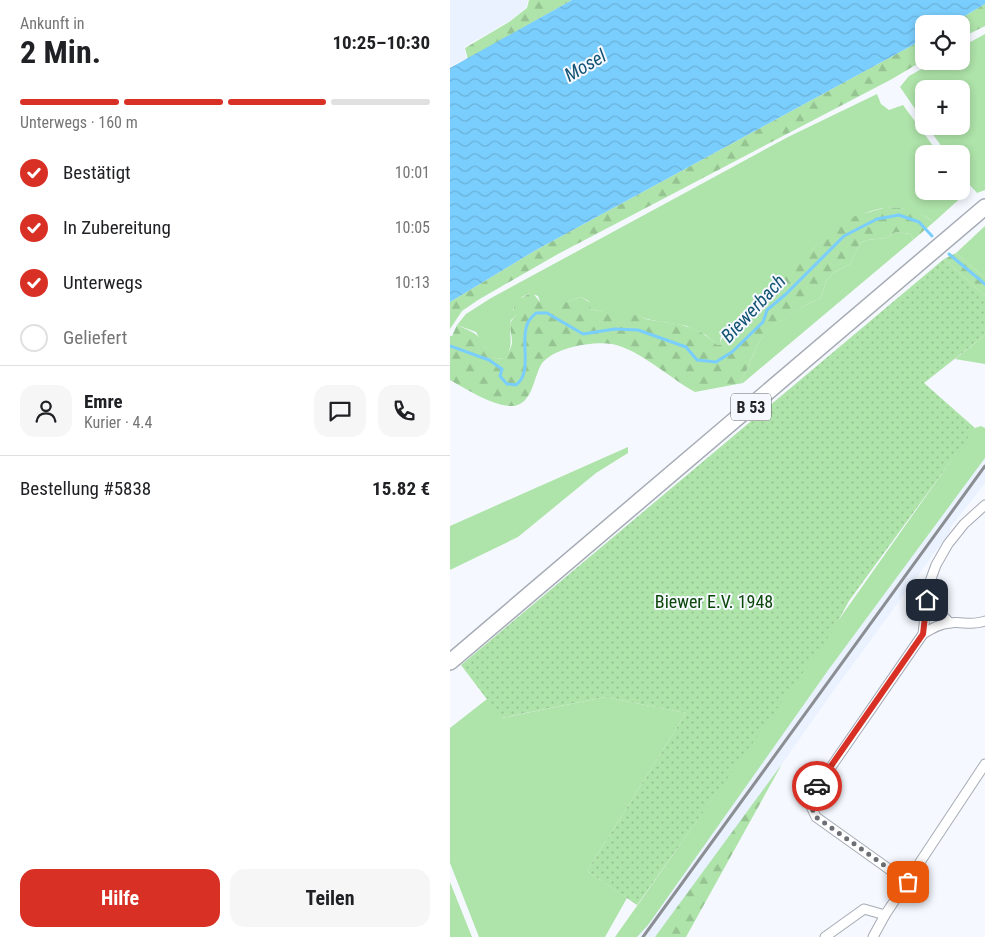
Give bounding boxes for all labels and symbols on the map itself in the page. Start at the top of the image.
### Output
water label: Mosel [560,44,611,87]
water label: Biewerbach [716,270,791,347]
road number: B 53 [731,394,771,421]
pin [906,579,948,621]
park label: Biewer E.V. 1948 [655,591,773,612]
courier [792,761,842,811]
pin [887,861,929,903]

